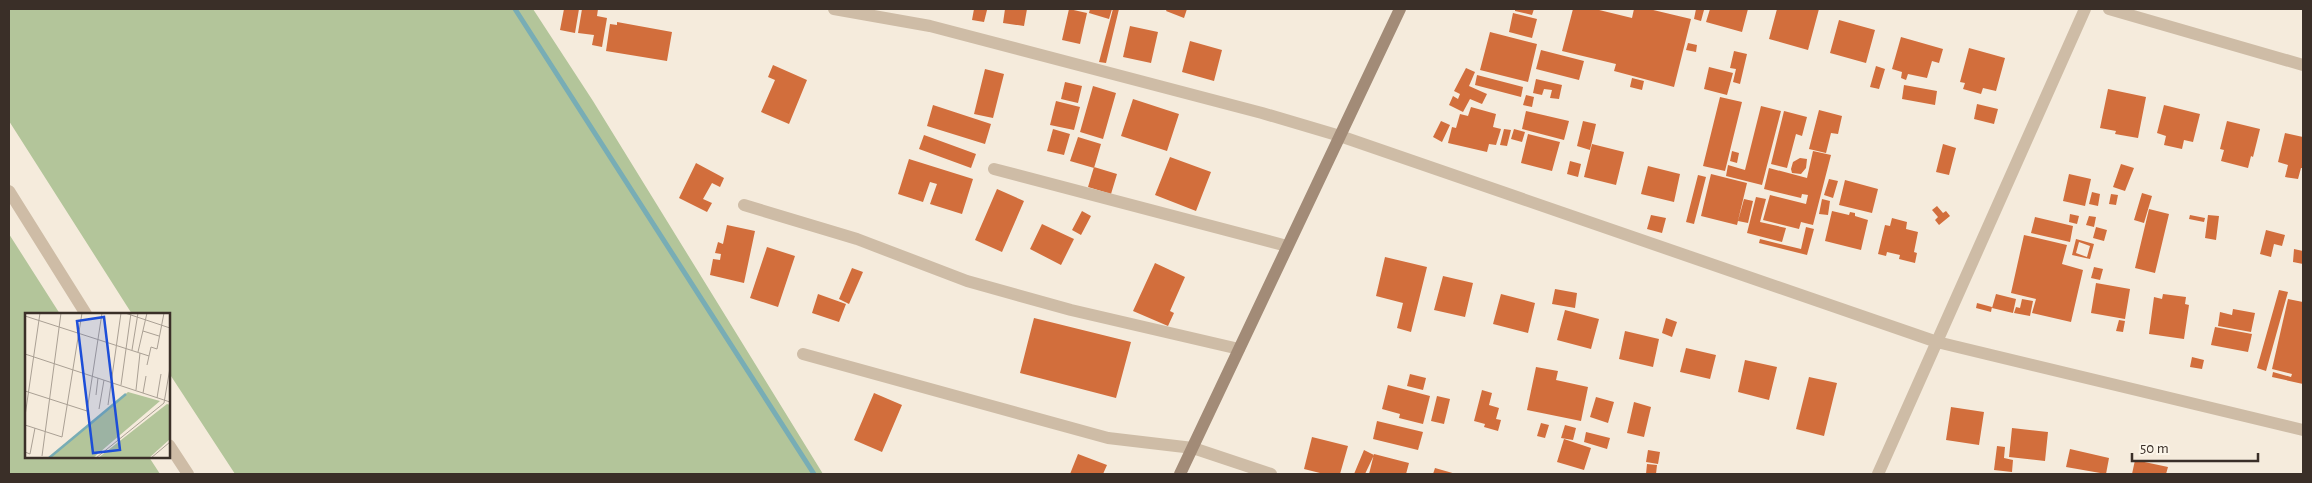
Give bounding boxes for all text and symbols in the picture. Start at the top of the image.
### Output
inset map [25,313,170,458]
scale bar [2132,430,2258,462]
text: 50 m [2140,441,2169,456]

